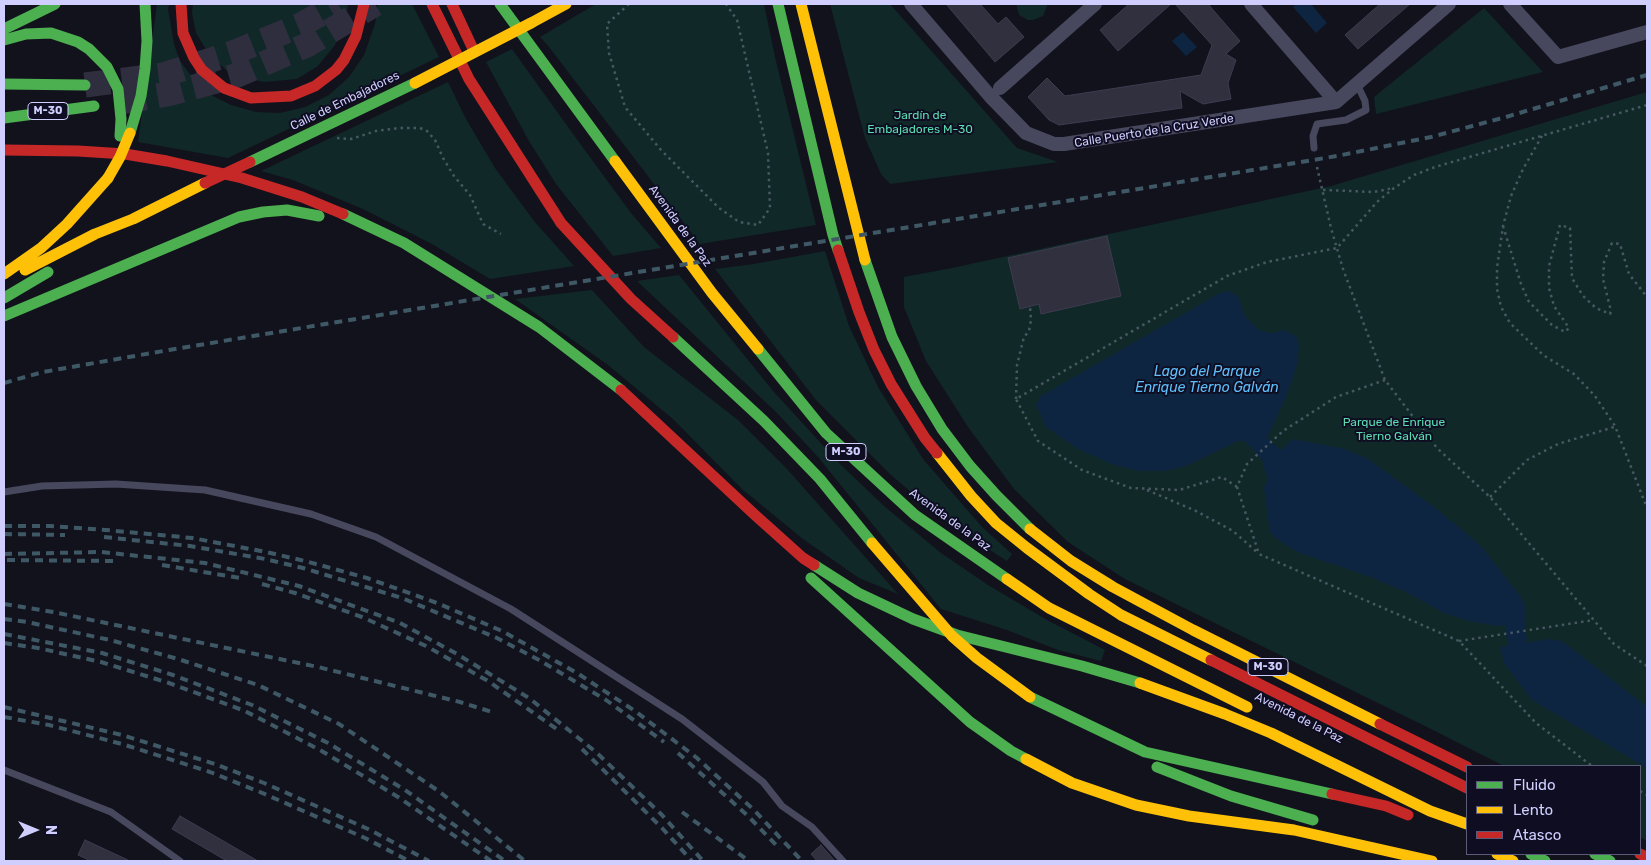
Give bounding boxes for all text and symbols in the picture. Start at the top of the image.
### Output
street label: Calle de Embajadores [288,68,402,134]
road number: M-30 [28,102,68,120]
park label: Jardín de Embajadores M-30 [867,109,973,137]
street label: Calle Puerto de la Cruz Verde [1073,111,1235,151]
street label: Avenida de la Paz [646,182,714,270]
water label: Lago del Parque Enrique Tierno Galván [1135,364,1279,397]
park label: Parque de Enrique Tierno Galván [1343,416,1445,444]
road number: M-30 [826,444,866,461]
street label: Avenida de la Paz [906,486,994,554]
road number: M-30 [1248,659,1288,676]
street label: Avenida de la Paz [1252,689,1346,747]
legend [1466,765,1641,855]
text: Fluido [1513,776,1556,794]
text: Lento [1513,801,1553,819]
north arrow [10,805,60,855]
text: N [42,825,59,835]
text: Atasco [1513,826,1561,844]

